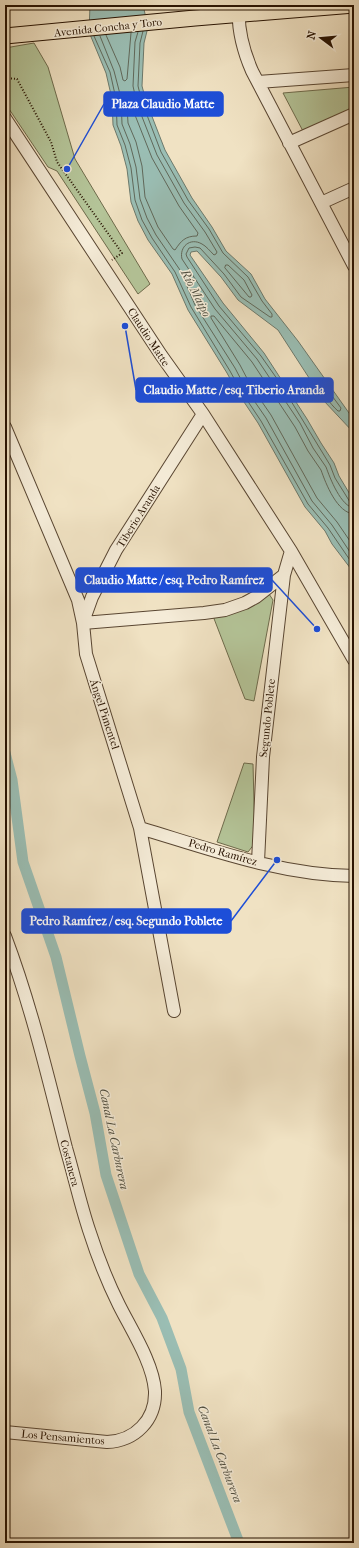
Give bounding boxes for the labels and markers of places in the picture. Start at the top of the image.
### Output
callout: Plaza Claudio Matte [104,92,223,116]
callout: Claudio Matte / esq. Tiberio Aranda [136,378,333,402]
callout: Claudio Matte / esq. Pedro Ramírez [76,568,272,592]
callout: Pedro Ramírez / esq. Segundo Poblete [22,909,231,933]

